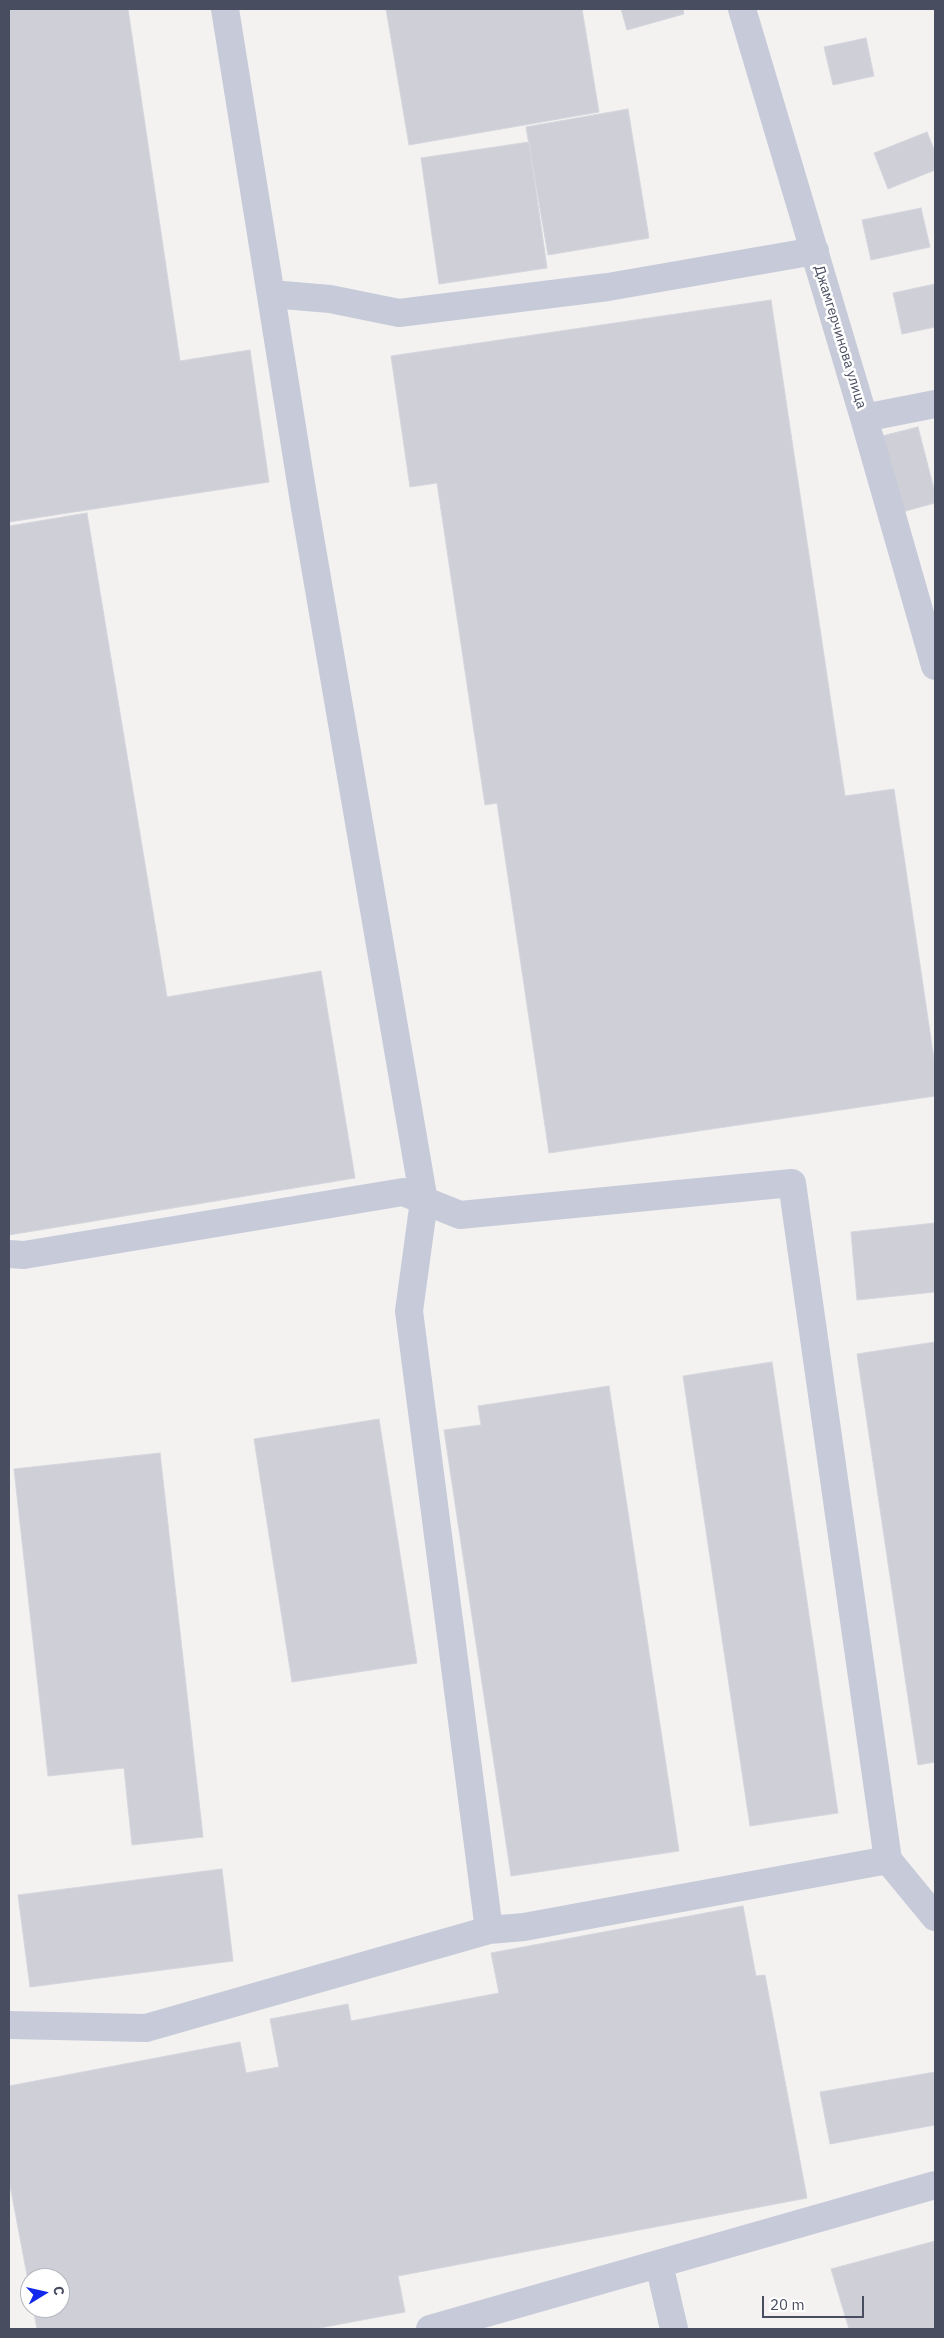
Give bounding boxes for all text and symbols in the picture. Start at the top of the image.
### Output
street label: Джамгерчинова улица [810,263,870,411]
north arrow [20,2268,70,2318]
text: С [49,2285,68,2297]
scale bar [764,2286,866,2318]
text: 20 m [770,2295,805,2314]

